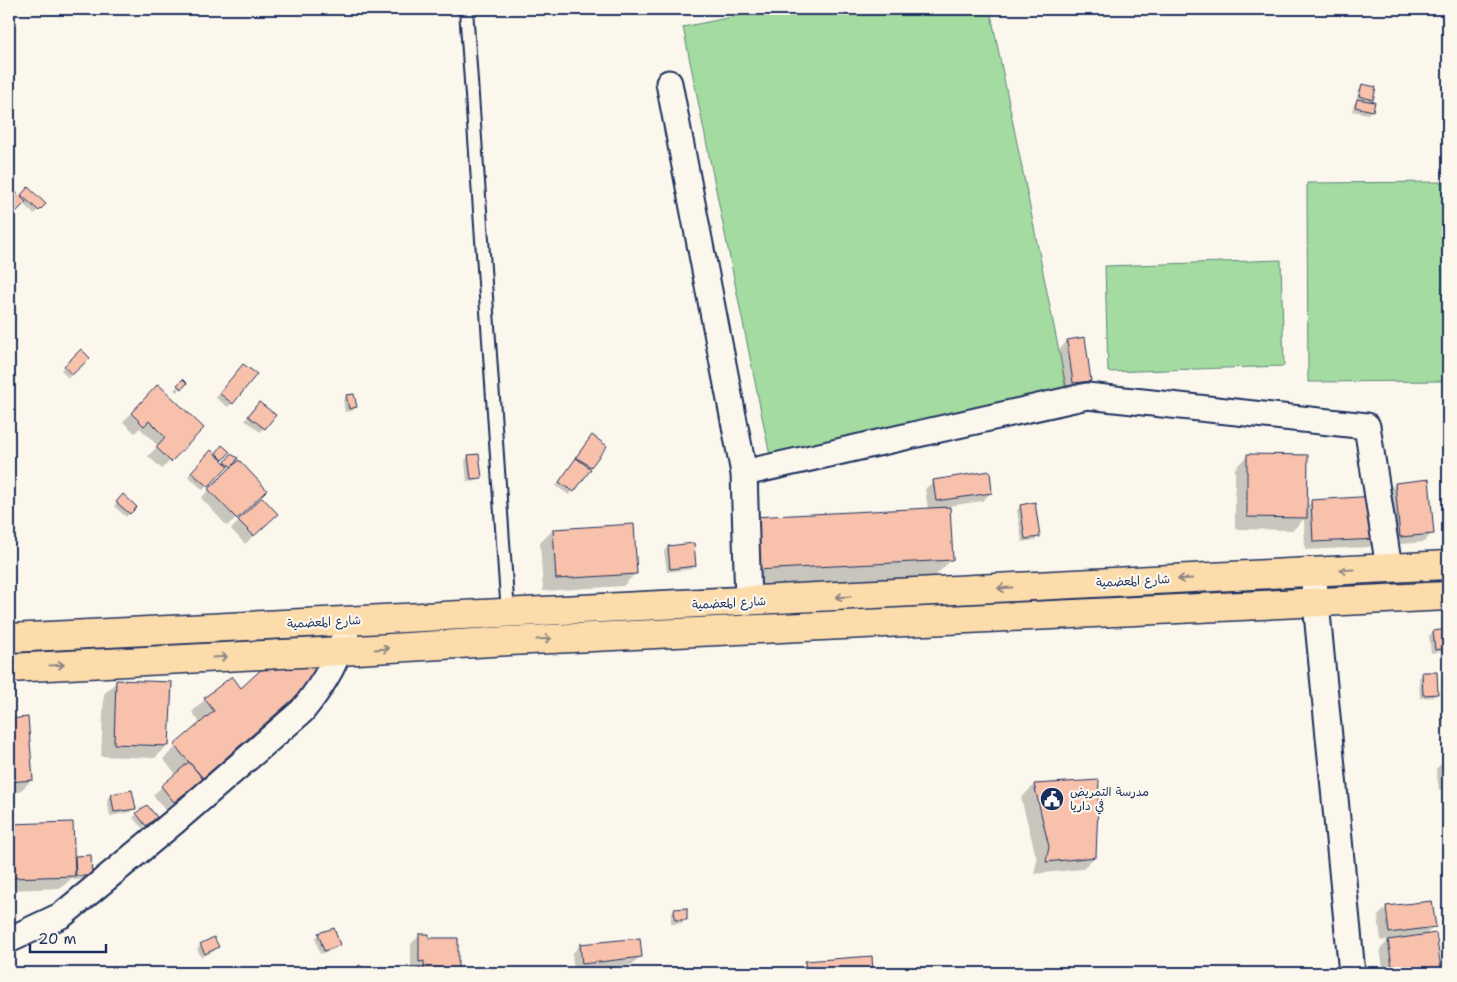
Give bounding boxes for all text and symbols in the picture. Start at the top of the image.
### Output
one-way arrow [1339,566,1355,575]
street label: شارع المعضمية [1096,571,1170,592]
one-way arrow [1177,574,1193,583]
one-way arrow [997,584,1013,593]
one-way arrow [835,592,851,601]
street label: شارع المعضمية [692,593,766,614]
street label: شارع المعضمية [287,612,361,633]
one-way arrow [536,635,552,644]
one-way arrow [374,644,390,653]
one-way arrow [211,653,227,662]
one-way arrow [49,661,65,670]
place label: مدرسة التمريض في داريا [1070,784,1149,815]
public building icon: مدرسة التمريض في داريا [1039,786,1065,812]
scale bar [30,922,106,954]
text: 20 m [38,929,77,949]

